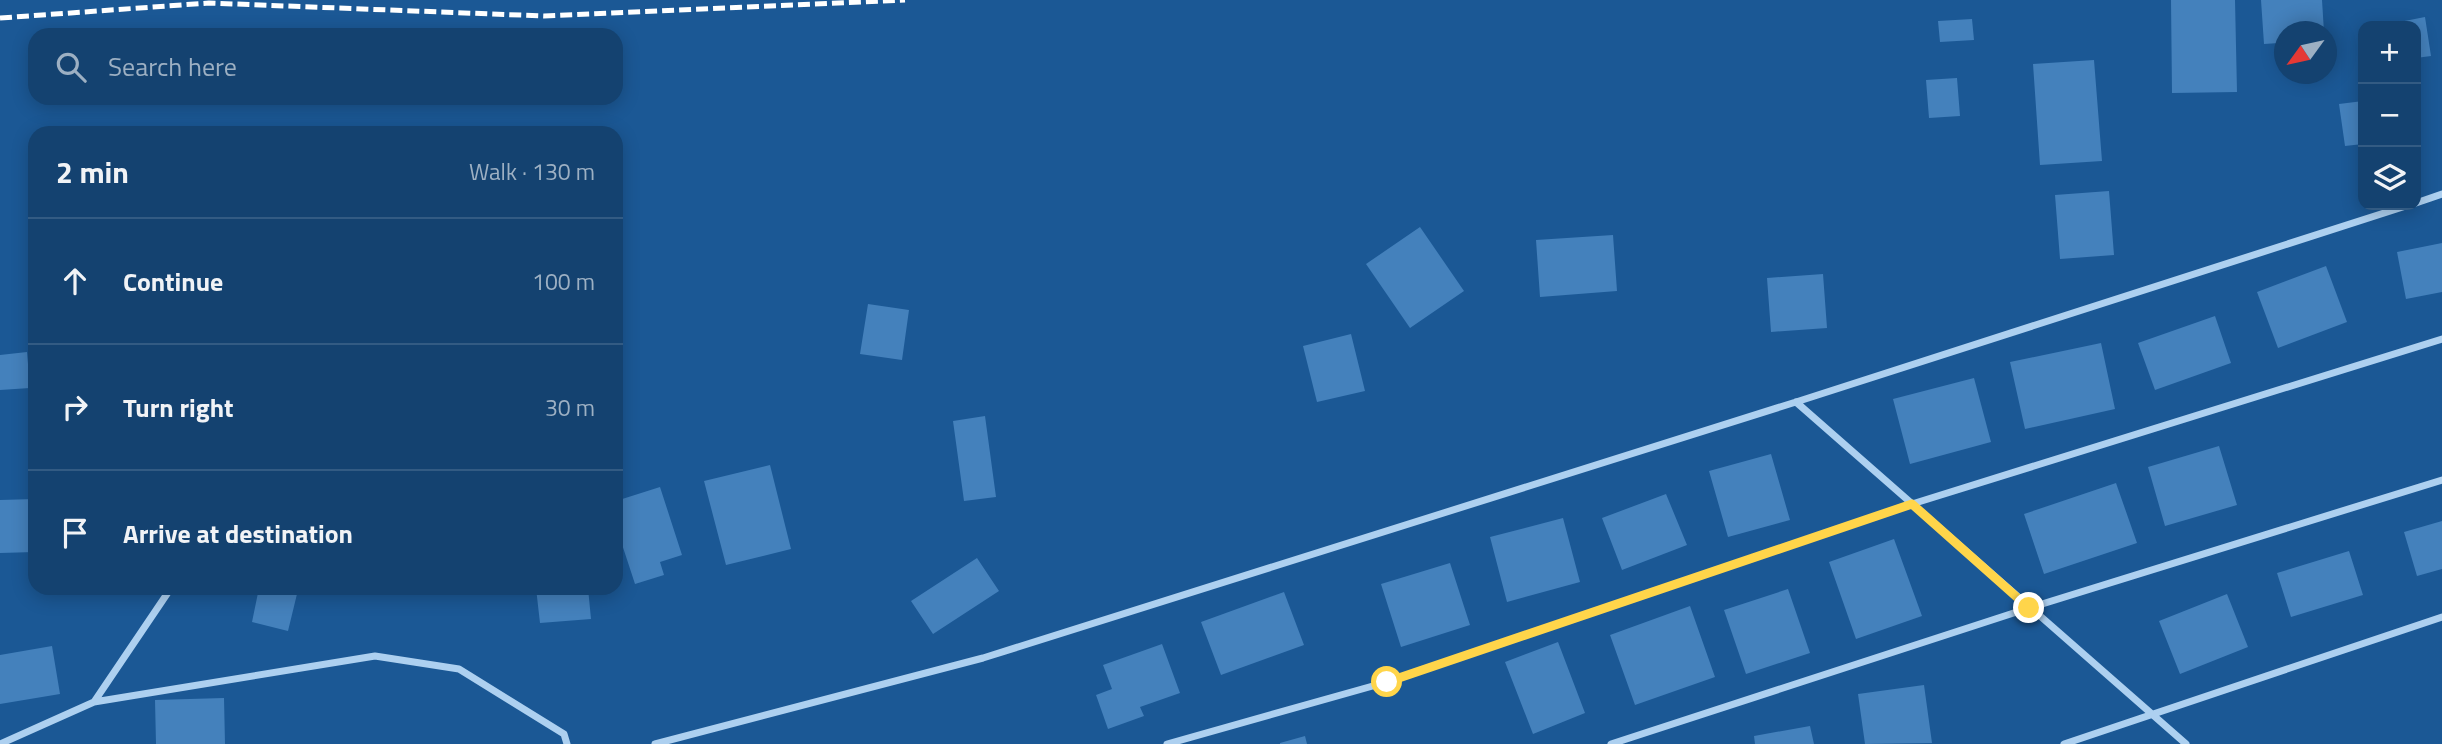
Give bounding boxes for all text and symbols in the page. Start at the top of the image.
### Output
north arrow [2274,21,2337,84]
map controls [2358,21,2421,210]
button: + [2358,21,2421,84]
search box [28,28,623,105]
text: Search here [108,47,237,86]
icon: search [52,48,90,86]
button: − [2358,84,2421,147]
button: layers [2358,147,2421,210]
text: 2 min [56,149,129,195]
text: Walk · 130 m [469,154,595,189]
icon: ahead [56,262,94,300]
text: Continue [123,262,223,301]
text: 100 m [532,264,595,299]
icon: right [56,388,94,426]
text: Turn right [123,388,234,427]
text: 30 m [545,390,595,425]
icon: arrive [56,514,94,552]
text: Arrive at destination [123,514,353,553]
route end [2013,592,2044,623]
route start [1371,666,1402,697]

